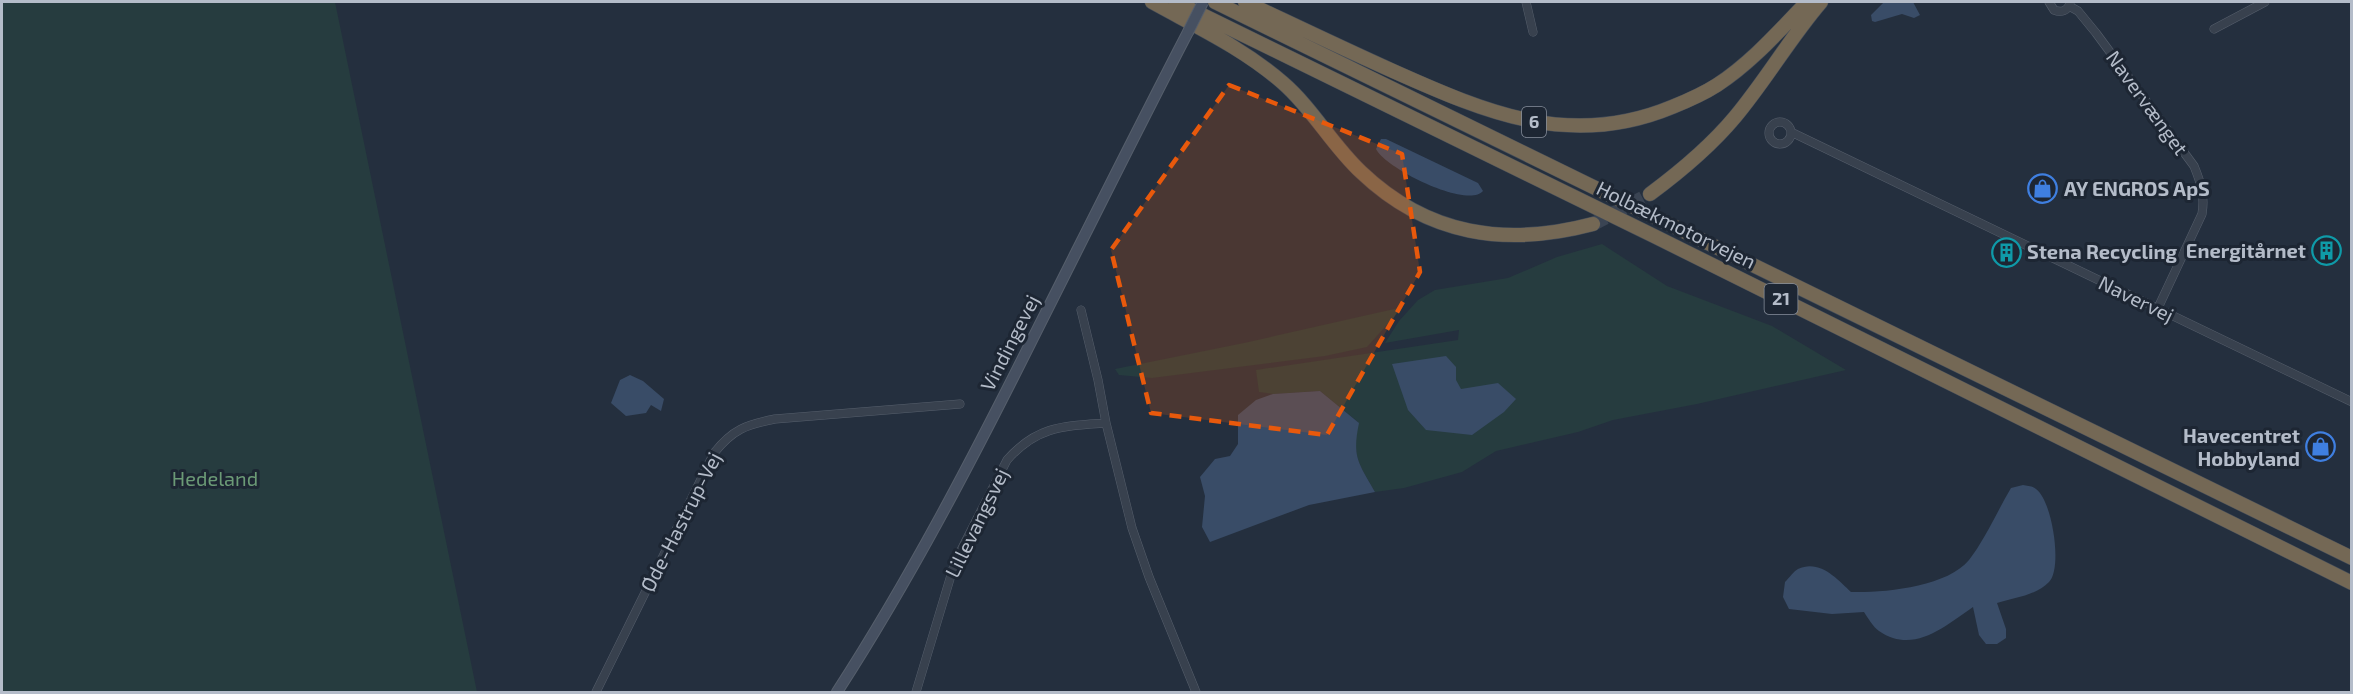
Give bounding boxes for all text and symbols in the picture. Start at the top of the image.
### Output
street label: Navervænget [2102,45,2194,160]
road number: 6 [1522,107,1546,137]
shop icon: AY ENGROS ApS [2027,173,2059,205]
street label: Holbækmotorvejen [1593,175,1760,273]
place label: AY ENGROS ApS [2064,176,2210,200]
building icon: Energitårnet [2311,235,2343,267]
building icon: Stena Recycling [1990,236,2022,268]
place label: Energitårnet [2186,238,2306,262]
place label: Stena Recycling [2027,239,2178,264]
street label: Navervej [2095,270,2178,327]
road number: 21 [1764,284,1798,314]
street label: Vindingevej [975,290,1044,395]
place label: Havecentret Hobbyland [2183,423,2300,471]
shop icon: Havecentret Hobbyland [2305,431,2337,463]
street label: Øde-Hastrup-Vej [635,448,726,595]
street label: Lillevangsvej [939,464,1013,581]
park label: Hedeland [172,466,258,490]

